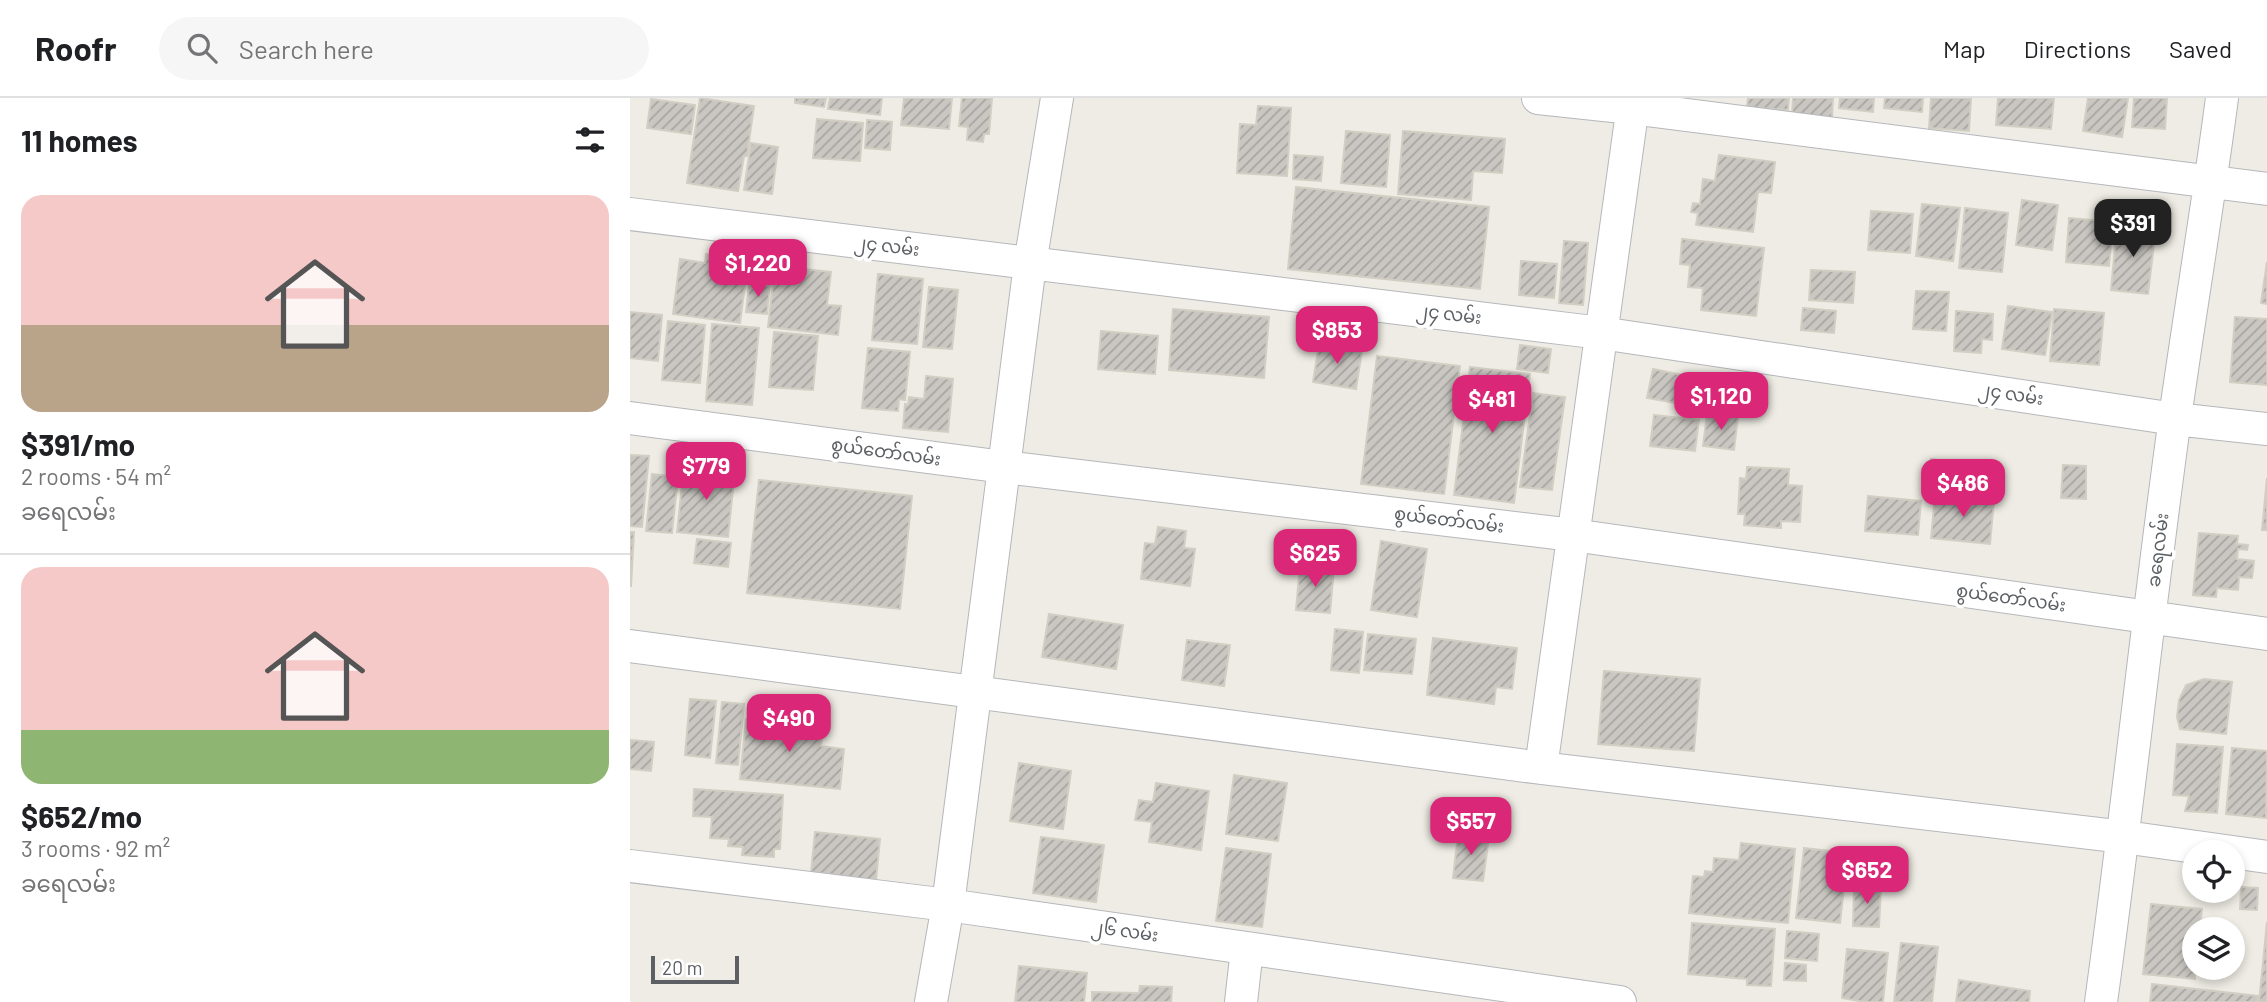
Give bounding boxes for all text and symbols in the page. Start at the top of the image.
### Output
search box [159,17,649,80]
text: Roofr [35,28,117,68]
icon: search [183,29,221,67]
text: Search here [239,33,374,64]
text: Map [1943,34,1986,63]
text: Directions [2024,34,2131,63]
text: Saved [2169,34,2232,63]
icon: filters [571,121,609,159]
text: 11 homes [21,122,138,158]
pin: $391 [2092,200,2174,259]
text: $391 [2110,208,2156,236]
street label: ၂၄ လမ်း [853,229,921,265]
pin: $1,220 [701,240,815,299]
icon: home [252,241,378,367]
text: $1,220 [725,248,791,276]
street label: ၂၄ လမ်း [1415,297,1483,333]
pin: $853 [1296,306,1378,366]
text: $853 [1312,315,1362,343]
pin: $1,120 [1664,372,1778,432]
pin: $481 [1451,376,1533,435]
street label: ၂၄ လမ်း [1976,376,2045,414]
text: $1,120 [1690,381,1752,409]
text: $481 [1468,384,1516,412]
text: $391/mo [21,426,135,462]
street label: စွယ်တော်လမ်း [829,431,943,475]
pin: $779 [665,442,747,502]
text: $779 [682,451,730,479]
pin: $486 [1922,460,2004,519]
text: 2 rooms · 54 m² [21,462,171,490]
text: $486 [1937,468,1989,496]
text: ခရေလမ်း [21,497,116,525]
street label: စွယ်တော်လမ်း [1392,500,1505,542]
street label: ခရေလမ်း [2141,512,2177,589]
pin: $625 [1274,530,1356,589]
text: $625 [1290,538,1340,566]
street label: စွယ်တော်လမ်း [1954,577,2068,621]
icon: home [252,613,378,739]
pin: $490 [748,694,830,754]
text: $490 [763,703,815,731]
text: $652/mo [21,798,142,834]
pin: $557 [1430,798,1512,857]
text: $557 [1446,806,1496,834]
text: 3 rooms · 92 m² [21,834,170,862]
map controls [2182,840,2245,980]
button: locate [2182,840,2245,903]
pin: $652 [1826,846,1908,906]
text: $652 [1842,855,1892,883]
text: ခရေလမ်း [21,869,116,897]
street label: ၂၆ လမ်း [1090,913,1160,951]
button: layers [2182,917,2245,980]
scale bar [651,953,738,985]
text: 20 m [662,956,702,979]

